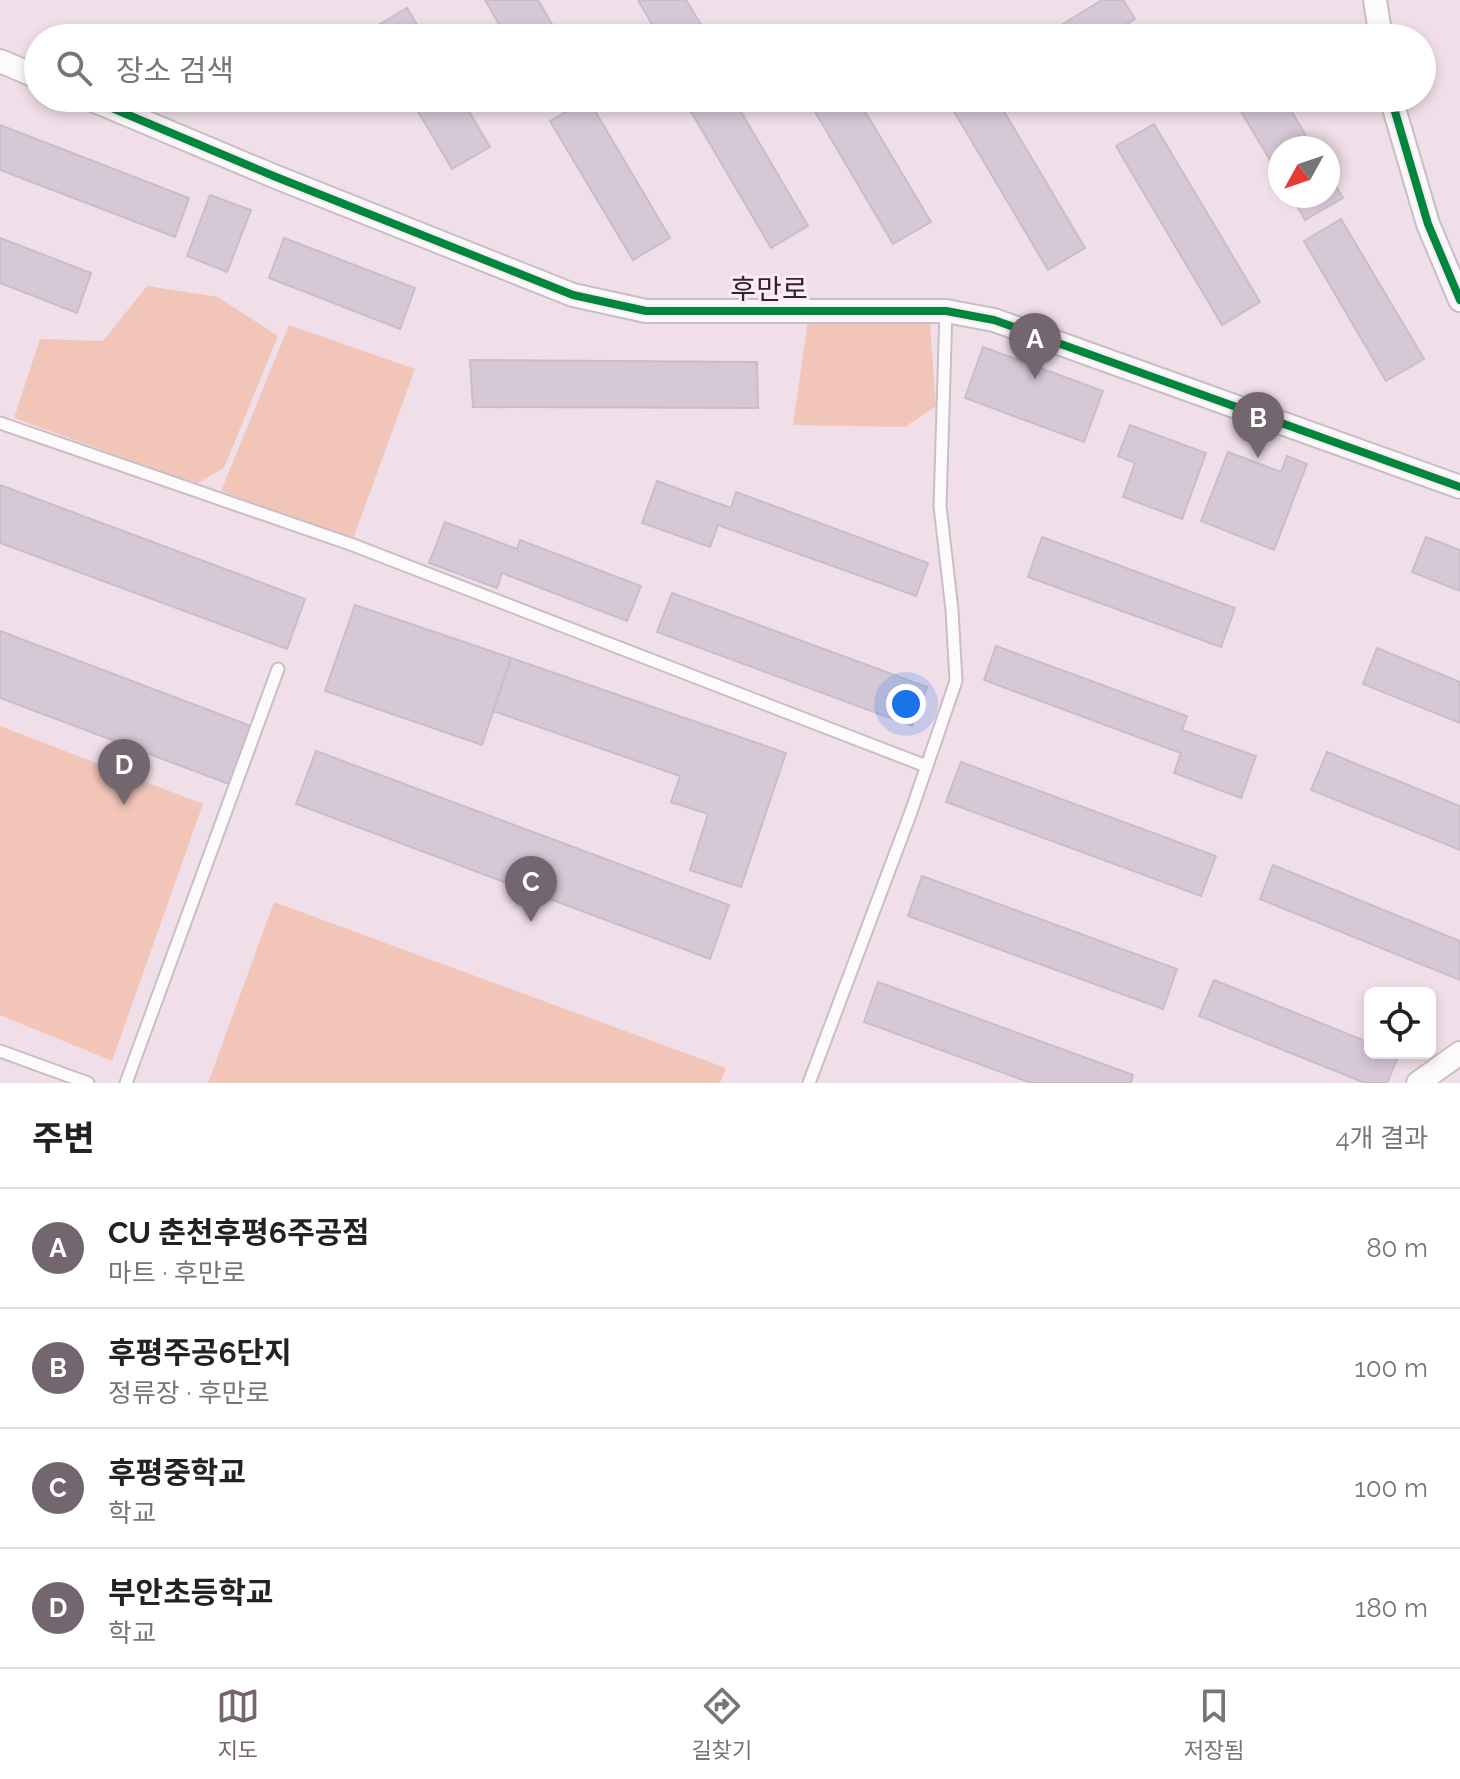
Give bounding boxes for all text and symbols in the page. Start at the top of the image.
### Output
search box [24,24,1436,112]
icon: search [52,46,96,90]
text: 장소 검색 [116,53,234,88]
north arrow [1268,136,1340,208]
street label: 후만로 [730,273,808,306]
pin: A [1009,313,1061,379]
pin: B [1232,392,1284,458]
your location [886,684,926,724]
pin: D [98,739,150,805]
pin: C [505,856,557,922]
map controls [1364,987,1436,1059]
button: locate [1364,987,1436,1059]
text: 주변 [32,1118,95,1158]
text: 4개 결과 [1335,1123,1428,1153]
text: CU 춘천후평6주공점 [108,1215,370,1250]
text: A [49,1233,67,1263]
text: 80 m [1366,1233,1428,1263]
text: 마트 · 후만로 [108,1258,246,1288]
text: 후평주공6단지 [108,1335,292,1370]
text: B [49,1353,67,1383]
text: 100 m [1355,1353,1428,1383]
text: 정류장 · 후만로 [108,1378,270,1408]
text: 후평중학교 [108,1455,246,1490]
text: C [49,1473,67,1503]
text: 100 m [1355,1473,1428,1503]
text: 학교 [108,1498,156,1528]
text: 부안초등학교 [108,1575,274,1610]
text: D [49,1593,67,1623]
text: 180 m [1355,1593,1428,1623]
text: 학교 [108,1618,156,1648]
tab: 지도 [216,1684,260,1764]
tab: 길찾기 [691,1684,752,1764]
tab: 저장됨 [1183,1684,1244,1764]

